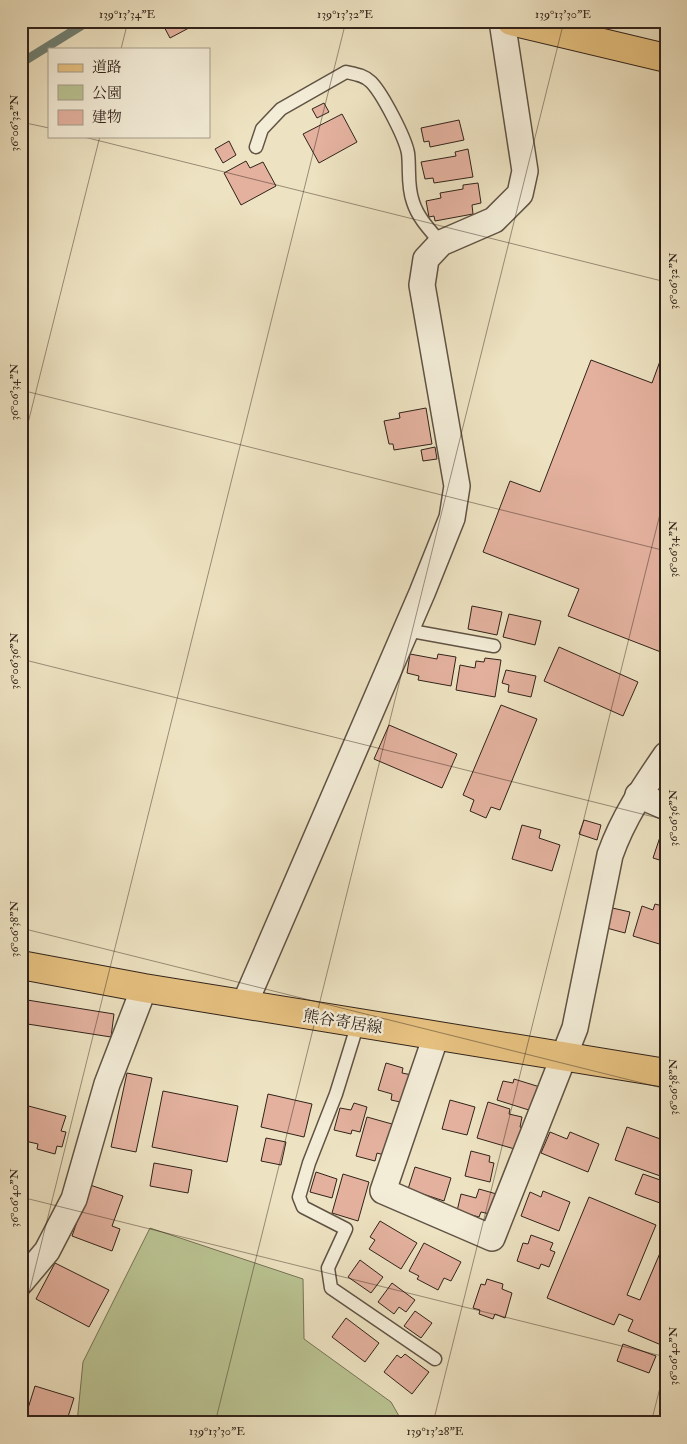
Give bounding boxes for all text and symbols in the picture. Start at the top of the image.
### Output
text: 139°13'34"E [99,7,155,22]
text: 139°13'32"E [317,7,373,22]
text: 139°13'30"E [535,7,591,22]
legend [48,48,210,138]
text: 道路 [92,58,122,77]
text: 公園 [92,84,122,103]
text: 36°06'32"N [7,94,22,151]
text: 建物 [92,108,122,127]
text: 36°06'32"N [666,252,681,309]
text: 36°06'34"N [7,363,22,421]
text: 36°06'34"N [666,520,681,578]
text: 36°06'36"N [7,632,22,689]
text: 36°06'36"N [666,789,681,846]
text: 36°06'38"N [7,901,22,957]
street label: 熊谷寄居線 [302,1006,384,1038]
text: 36°06'38"N [666,1059,681,1115]
text: 36°06'40"N [7,1168,22,1227]
text: 36°06'40"N [666,1326,681,1385]
text: 139°13'30"E [189,1424,245,1439]
text: 139°13'28"E [407,1424,464,1439]

